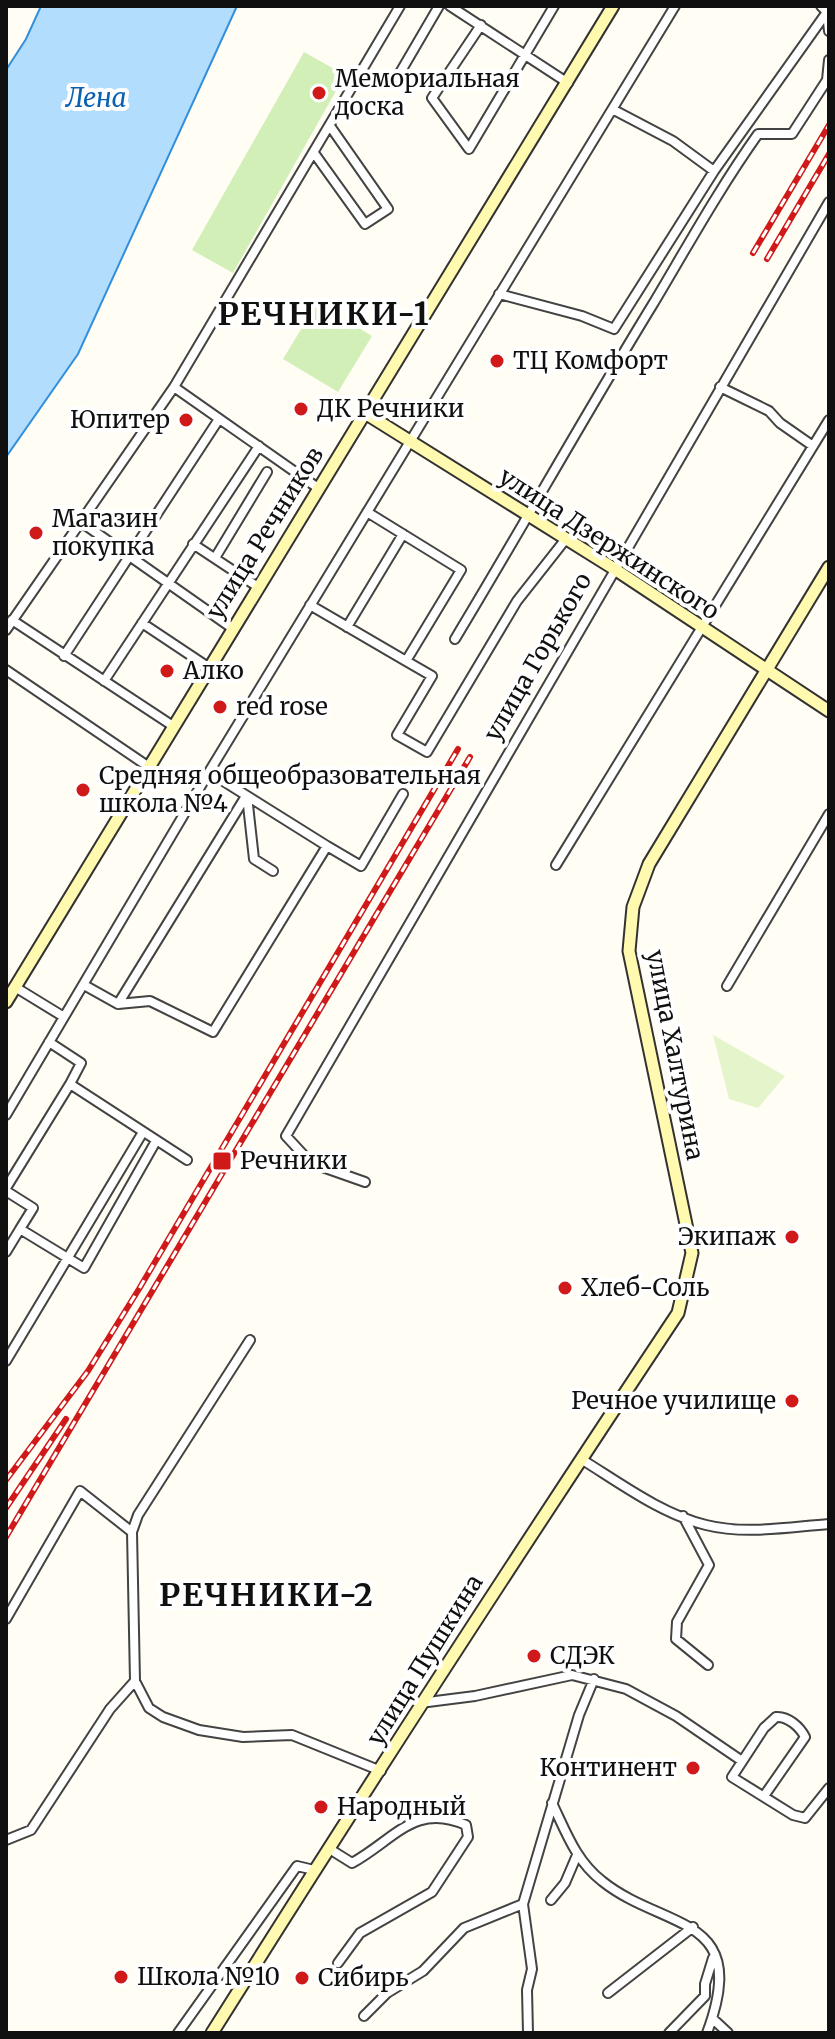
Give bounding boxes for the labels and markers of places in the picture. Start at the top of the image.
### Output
place label: Мемориальная доска [334,63,520,122]
marker: Мемориальная доска [310,84,328,102]
place label: ТЦ Комфорт [513,345,668,376]
marker: ТЦ Комфорт [488,352,506,370]
place label: ДК Речники [317,393,464,424]
marker: ДК Речники [292,400,310,418]
place label: Юпитер [70,404,170,435]
marker: Юпитер [177,411,195,429]
place label: Магазин покупка [52,503,158,562]
marker: Магазин покупка [27,524,45,542]
place label: Алко [182,655,244,686]
marker: Алко [158,662,176,680]
place label: red rose [236,691,328,722]
marker: red rose [211,698,229,716]
place label: Средняя общеобразовательная школа №4 [99,760,481,819]
marker: Средняя общеобразовательная школа №4 [74,781,92,799]
place label: Речники [240,1145,348,1176]
marker: Речники [211,1150,233,1172]
place label: Экипаж [678,1221,776,1252]
marker: Экипаж [783,1228,801,1246]
place label: Хлеб-Соль [581,1272,709,1303]
marker: Хлеб-Соль [556,1279,574,1297]
place label: Речное училище [571,1385,776,1416]
marker: Речное училище [783,1392,801,1410]
place label: СДЭК [550,1640,615,1671]
marker: СДЭК [525,1647,543,1665]
place label: Континент [539,1752,677,1783]
marker: Континент [684,1759,702,1777]
place label: Народный [337,1791,466,1822]
marker: Народный [312,1798,330,1816]
place label: Школа №10 [137,1961,280,1992]
place label: Сибирь [318,1962,409,1993]
marker: Школа №10 [112,1968,130,1986]
marker: Сибирь [293,1969,311,1987]

